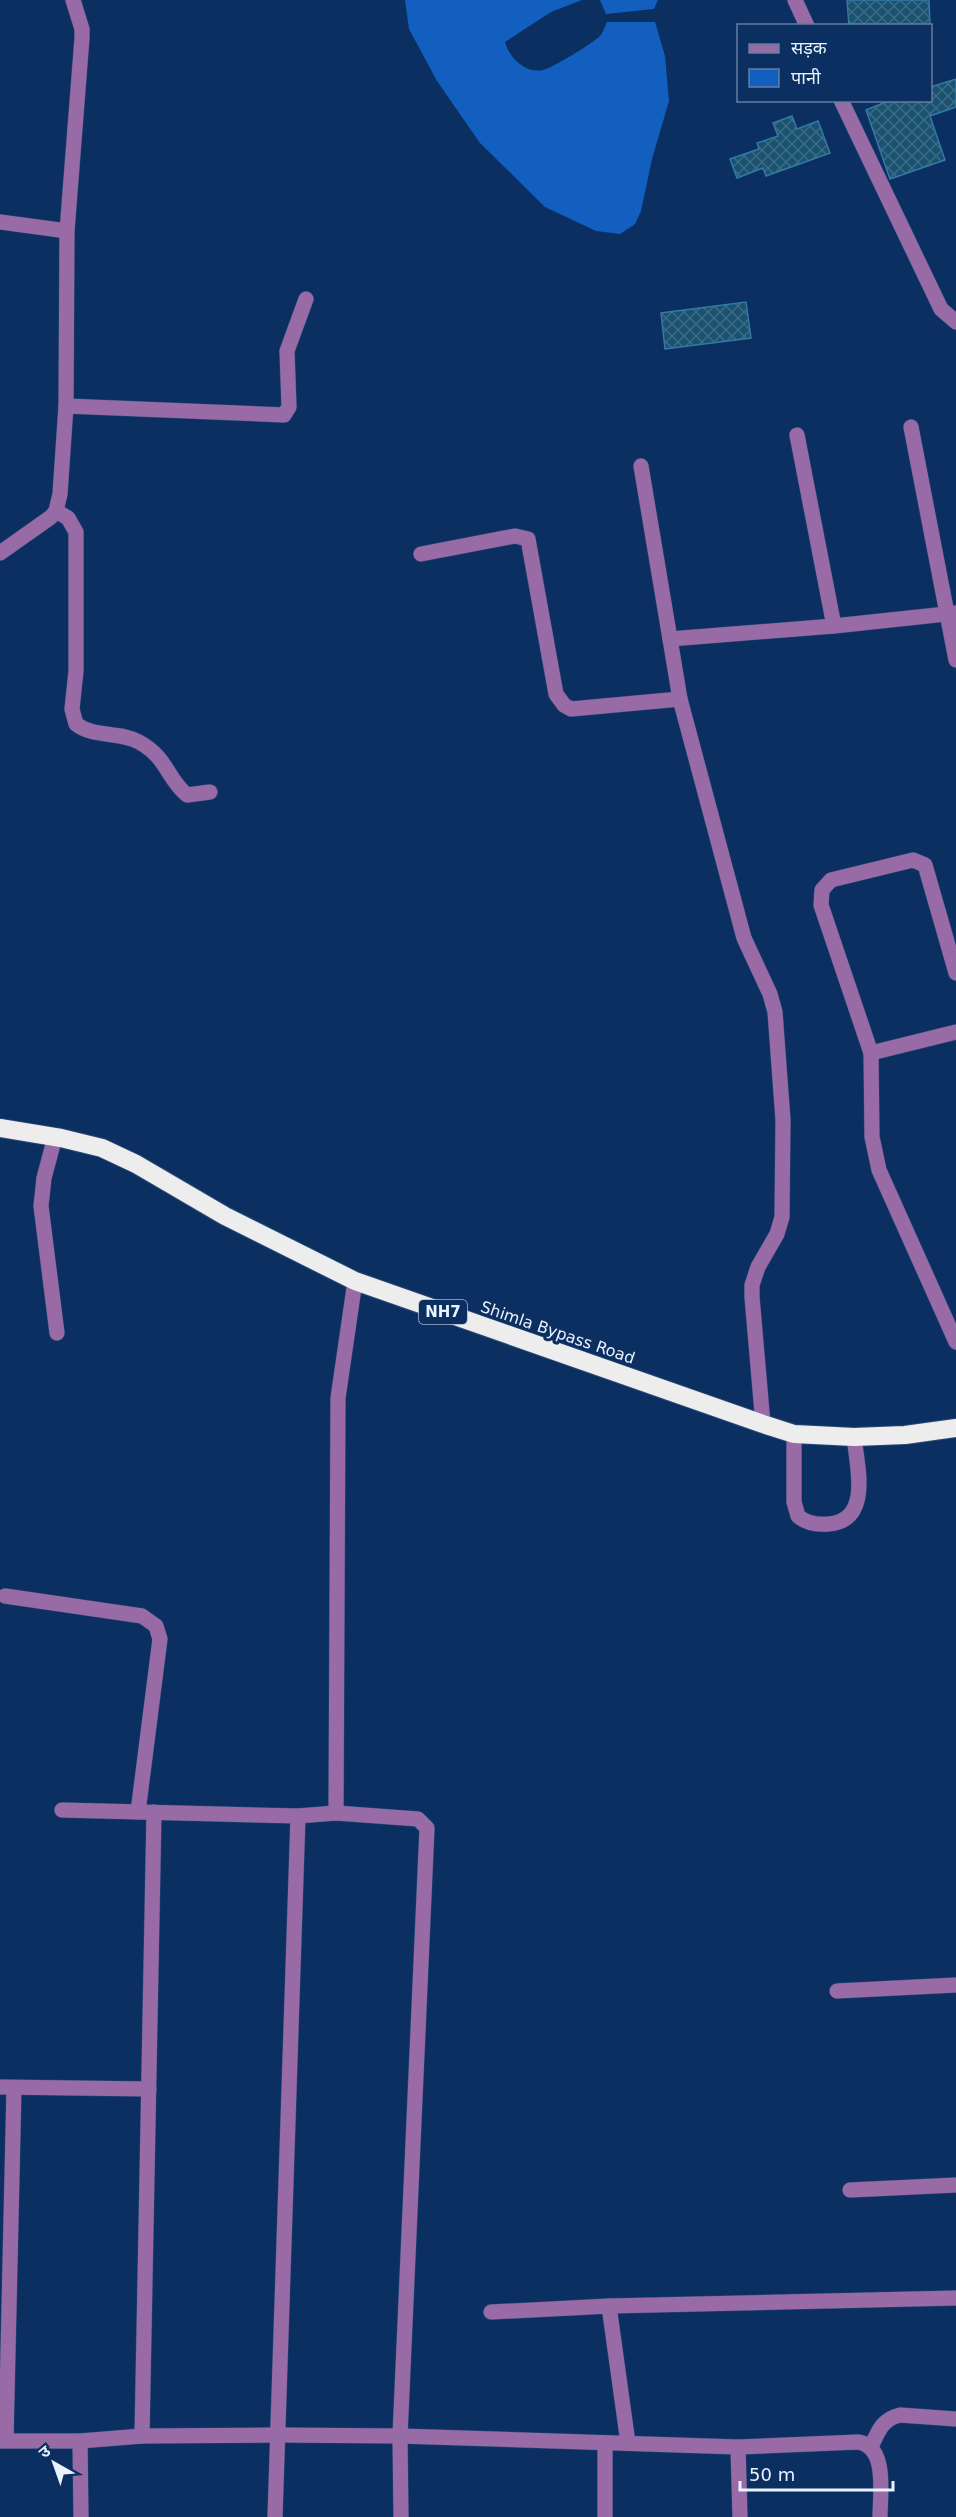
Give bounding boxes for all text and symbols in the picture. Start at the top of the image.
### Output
legend [737,24,932,102]
text: सड़क [791,37,828,58]
text: पानी [791,67,821,88]
street label: Shimla Bypass Road [478,1297,638,1368]
road number: NH7 [419,1300,467,1324]
north arrow [24,2433,84,2493]
text: उ [35,2441,55,2462]
scale bar [740,2454,893,2492]
text: 50 m [749,2464,795,2485]

